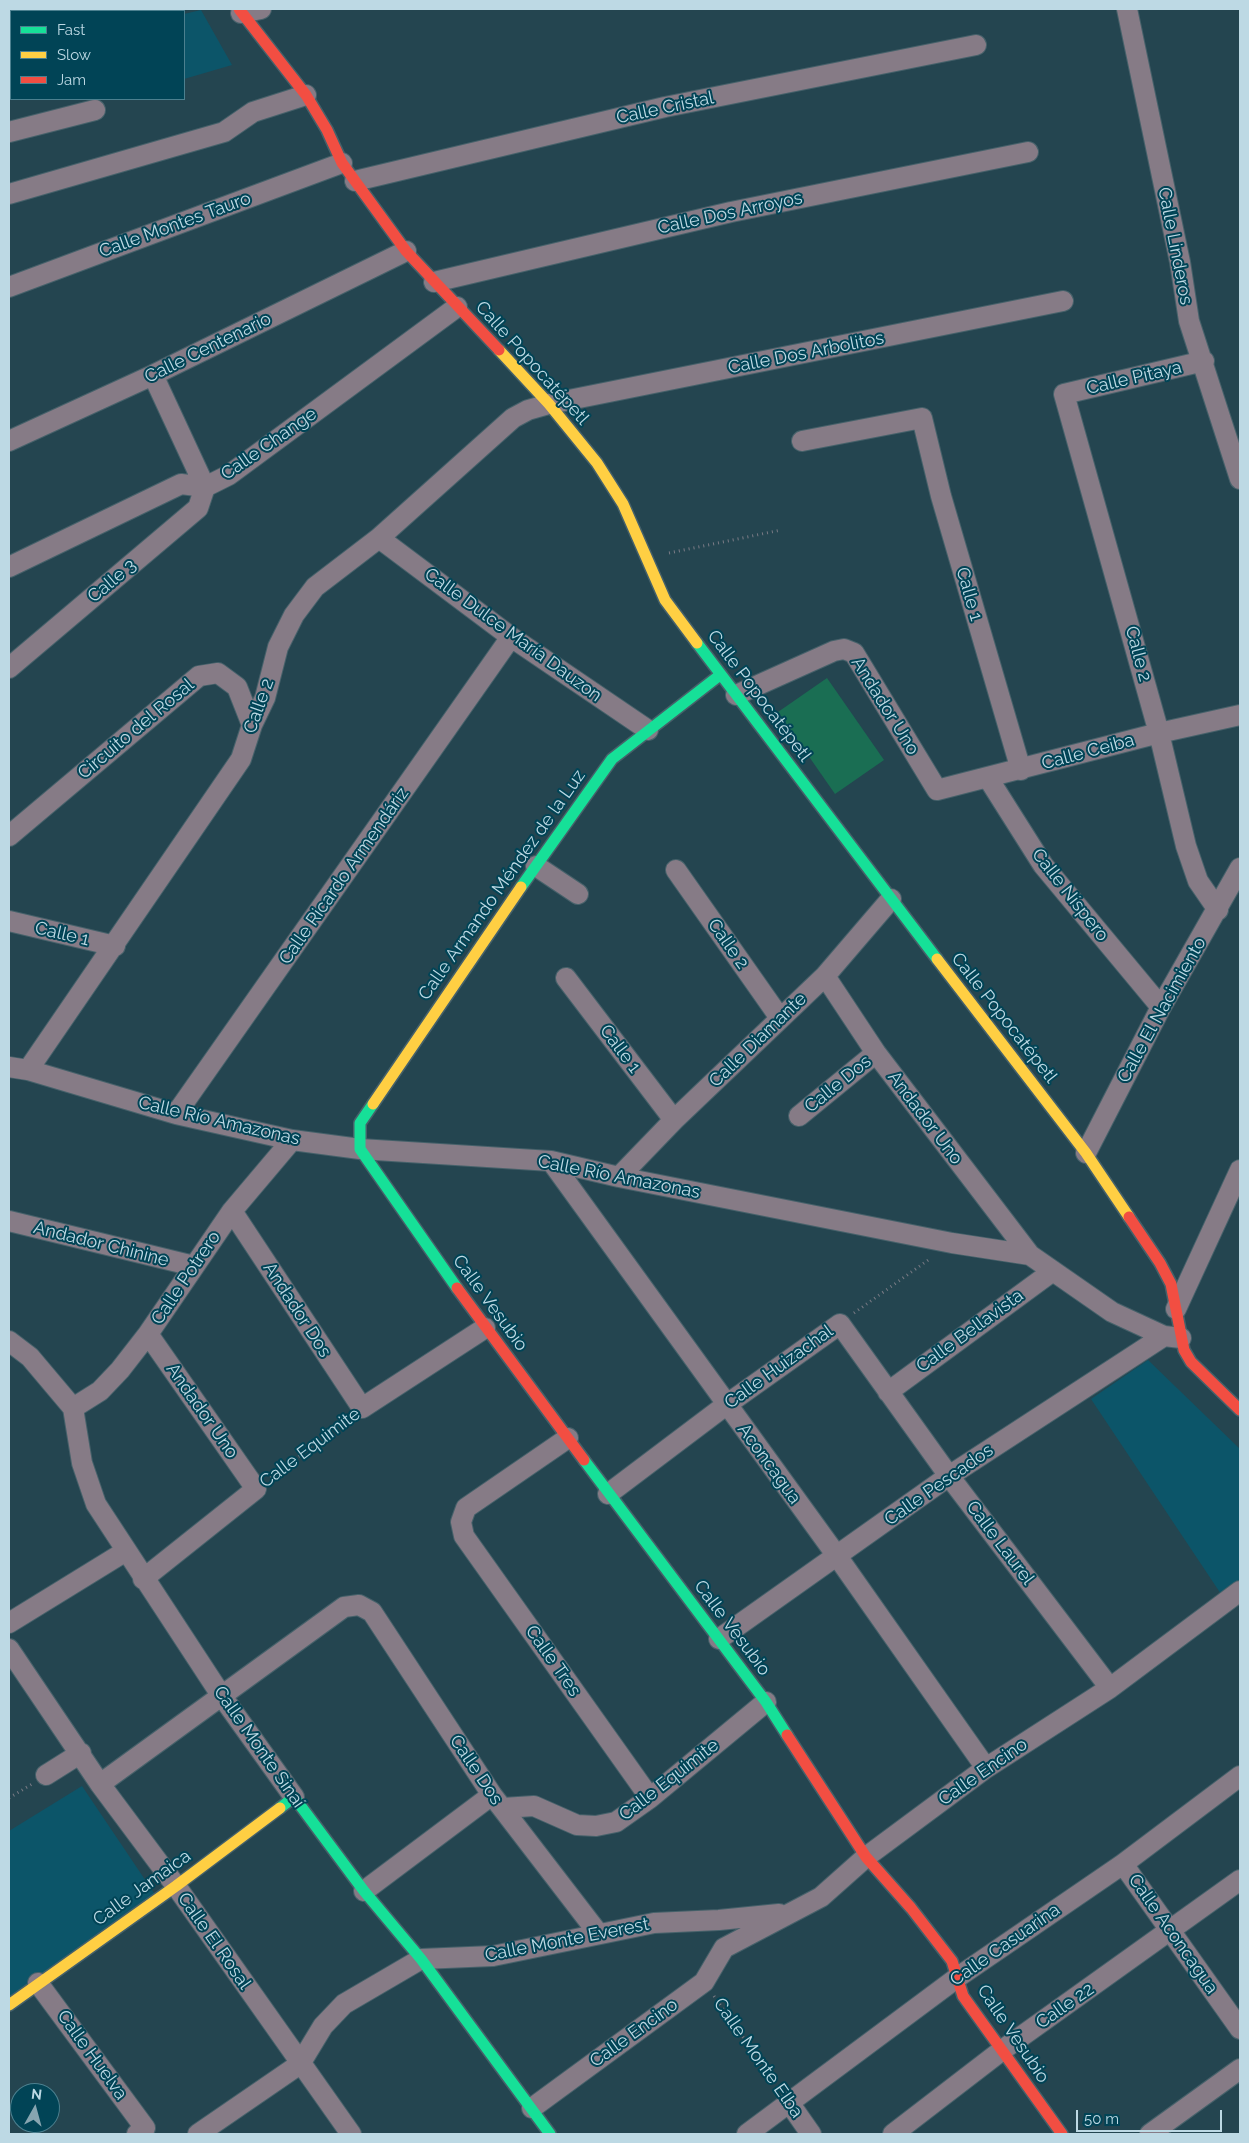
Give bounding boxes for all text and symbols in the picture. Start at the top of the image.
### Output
legend [10,10,185,100]
text: Fast [57,21,85,39]
text: Slow [57,46,91,64]
text: Jam [57,71,86,89]
street label: Calle Cristal [614,87,716,129]
street label: Calle Linderos [1153,185,1197,307]
street label: Calle Dos Arroyos [656,187,804,239]
street label: Calle Montes Tauro [96,188,254,262]
street label: Calle Popocatépetl [471,297,593,429]
street label: Calle Centenario [141,308,275,388]
street label: Calle Dos Arbolitos [726,327,886,379]
street label: Calle Pitaya [1084,357,1184,399]
street label: Calle Change [217,403,321,485]
street label: Calle 3 [83,554,141,608]
street label: Calle Dulce María Dauzon [420,563,606,707]
street label: Calle 1 [951,565,987,623]
street label: Calle 2 [1120,624,1156,684]
street label: Calle Popocatépetl [702,626,816,766]
street label: Andador Uno [846,653,924,759]
street label: Circuito del Rosal [74,674,198,784]
street label: Calle 2 [239,676,279,736]
street label: Calle Ceiba [1039,729,1137,775]
street label: Calle Armando Méndez de la Luz [414,766,590,1004]
street label: Calle Ricardo Armendáriz [275,783,413,969]
street label: Calle Níspero [1027,844,1113,946]
street label: Calle 2 [703,915,753,973]
street label: Calle 1 [33,917,91,951]
street label: Calle El Nacimiento [1113,933,1211,1087]
street label: Calle Popocatépetl [946,949,1062,1087]
street label: Calle Diamante [705,988,811,1092]
street label: Calle 1 [595,1021,645,1077]
street label: Calle Dos [800,1051,876,1117]
street label: Andador Uno [883,1067,967,1169]
street label: Calle Río Amazonas [136,1092,302,1150]
street label: Calle Río Amazonas [536,1151,702,1203]
street label: Andador Chinine [31,1217,171,1271]
street label: Calle Potrero [147,1227,225,1329]
street label: Calle Vesubio [448,1251,532,1355]
street label: Andador Dos [258,1259,336,1361]
street label: Calle Bellavista [912,1285,1028,1377]
street label: Calle Huizachal [721,1320,837,1414]
street label: Andador Uno [161,1359,243,1463]
street label: Calle Equimite [255,1403,365,1493]
street label: Aconcagua [733,1420,805,1508]
street label: Calle Pescados [881,1440,997,1530]
street label: Calle Laurel [961,1497,1039,1589]
street label: Calle Vesubio [689,1576,775,1680]
street label: Calle Tres [521,1621,585,1701]
street label: Calle Monte Sinaí [209,1682,309,1812]
street label: Calle Dos [445,1731,507,1809]
street label: Calle Encino [934,1733,1032,1811]
street label: Calle Equimite [615,1734,723,1826]
street label: Calle Jamaica [89,1845,195,1931]
street label: Calle Aconcagua [1124,1870,1222,1998]
street label: Calle El Rosal [173,1888,255,1994]
street label: Calle Casuarina [946,1899,1064,1991]
street label: Calle Monte Everest [483,1913,651,1967]
street label: Calle 22 [1032,1978,1098,2034]
street label: Calle Vesubio [972,1981,1054,2087]
street label: Calle Encino [586,1994,682,2072]
street label: Calle Monte Elba [709,1994,807,2122]
street label: Calle Huelva [52,2006,132,2104]
north arrow [10,2083,60,2133]
text: N [30,2086,43,2103]
scale bar [1079,2100,1225,2132]
text: 50 m [1084,2110,1119,2128]

